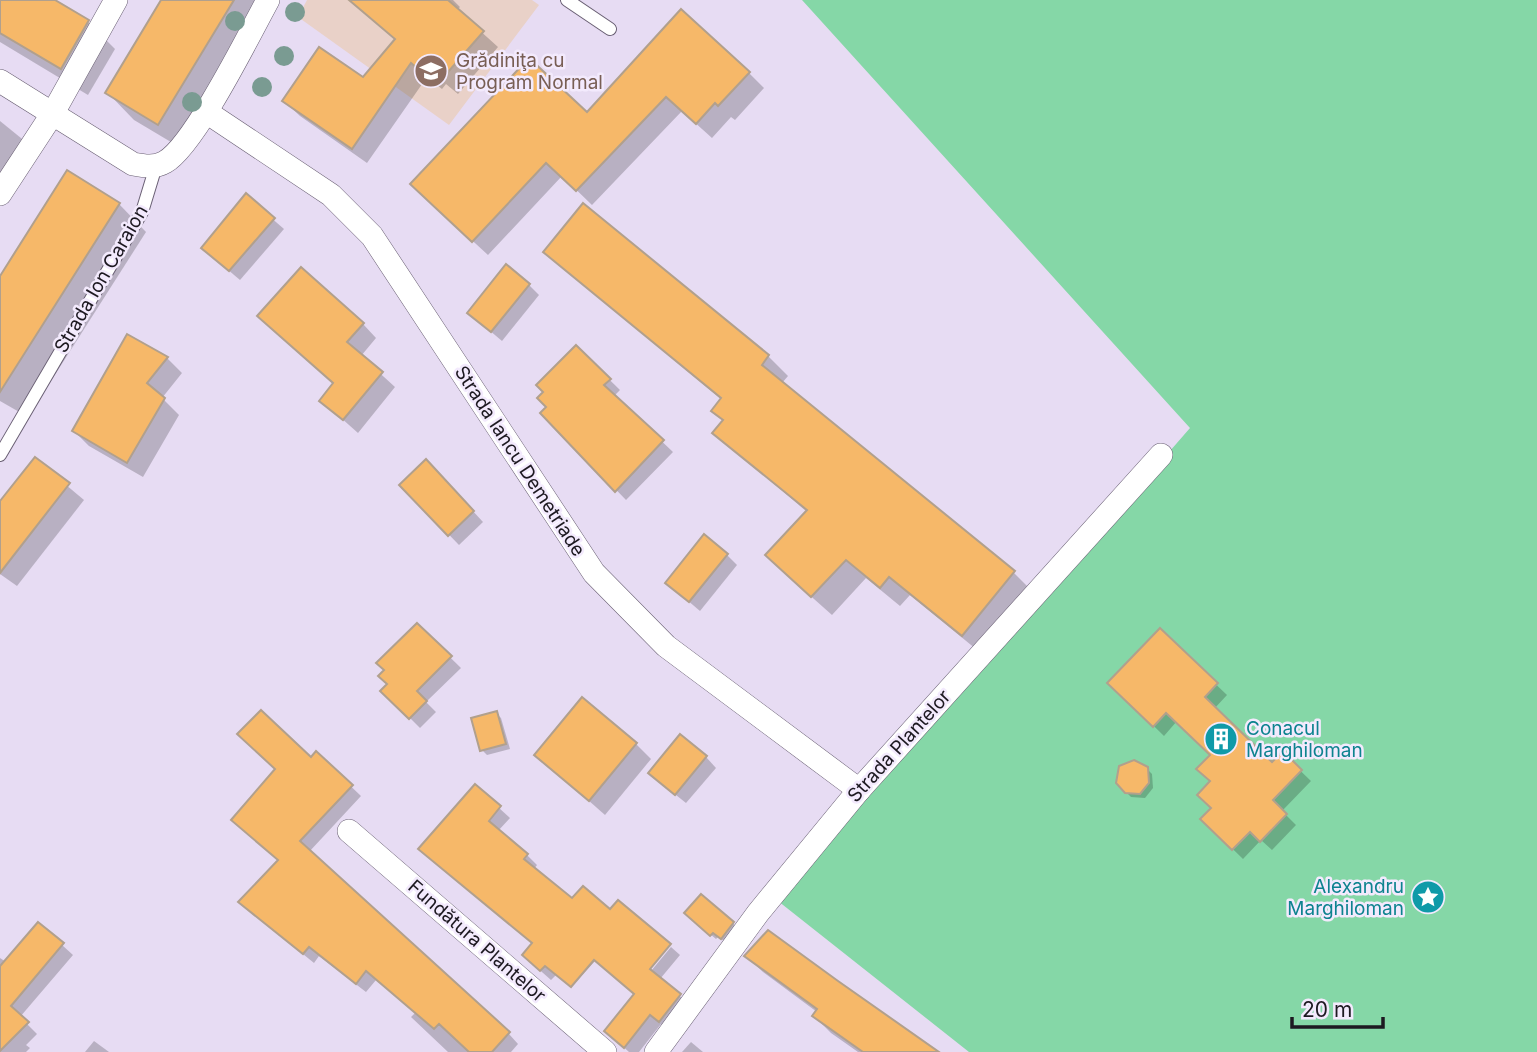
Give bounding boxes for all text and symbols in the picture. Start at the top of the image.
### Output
place label: Grădiniţa cu Program Normal [456,49,603,94]
school or university icon: Grădiniţa cu Program Normal [412,52,450,90]
street label: Strada Ion Caraion [49,201,153,357]
street label: Strada Iancu Demetriade [450,361,590,561]
street label: Strada Plantelor [843,685,955,807]
place label: Conacul Marghiloman [1246,717,1363,762]
building icon: Conacul Marghiloman [1202,720,1240,758]
street label: Fundătura Plantelor [403,875,551,1007]
place label: Alexandru Marghiloman [1287,875,1404,920]
place icon: Alexandru Marghiloman [1409,878,1447,916]
scale bar [1292,986,1383,1030]
text: 20 m [1302,997,1352,1022]

